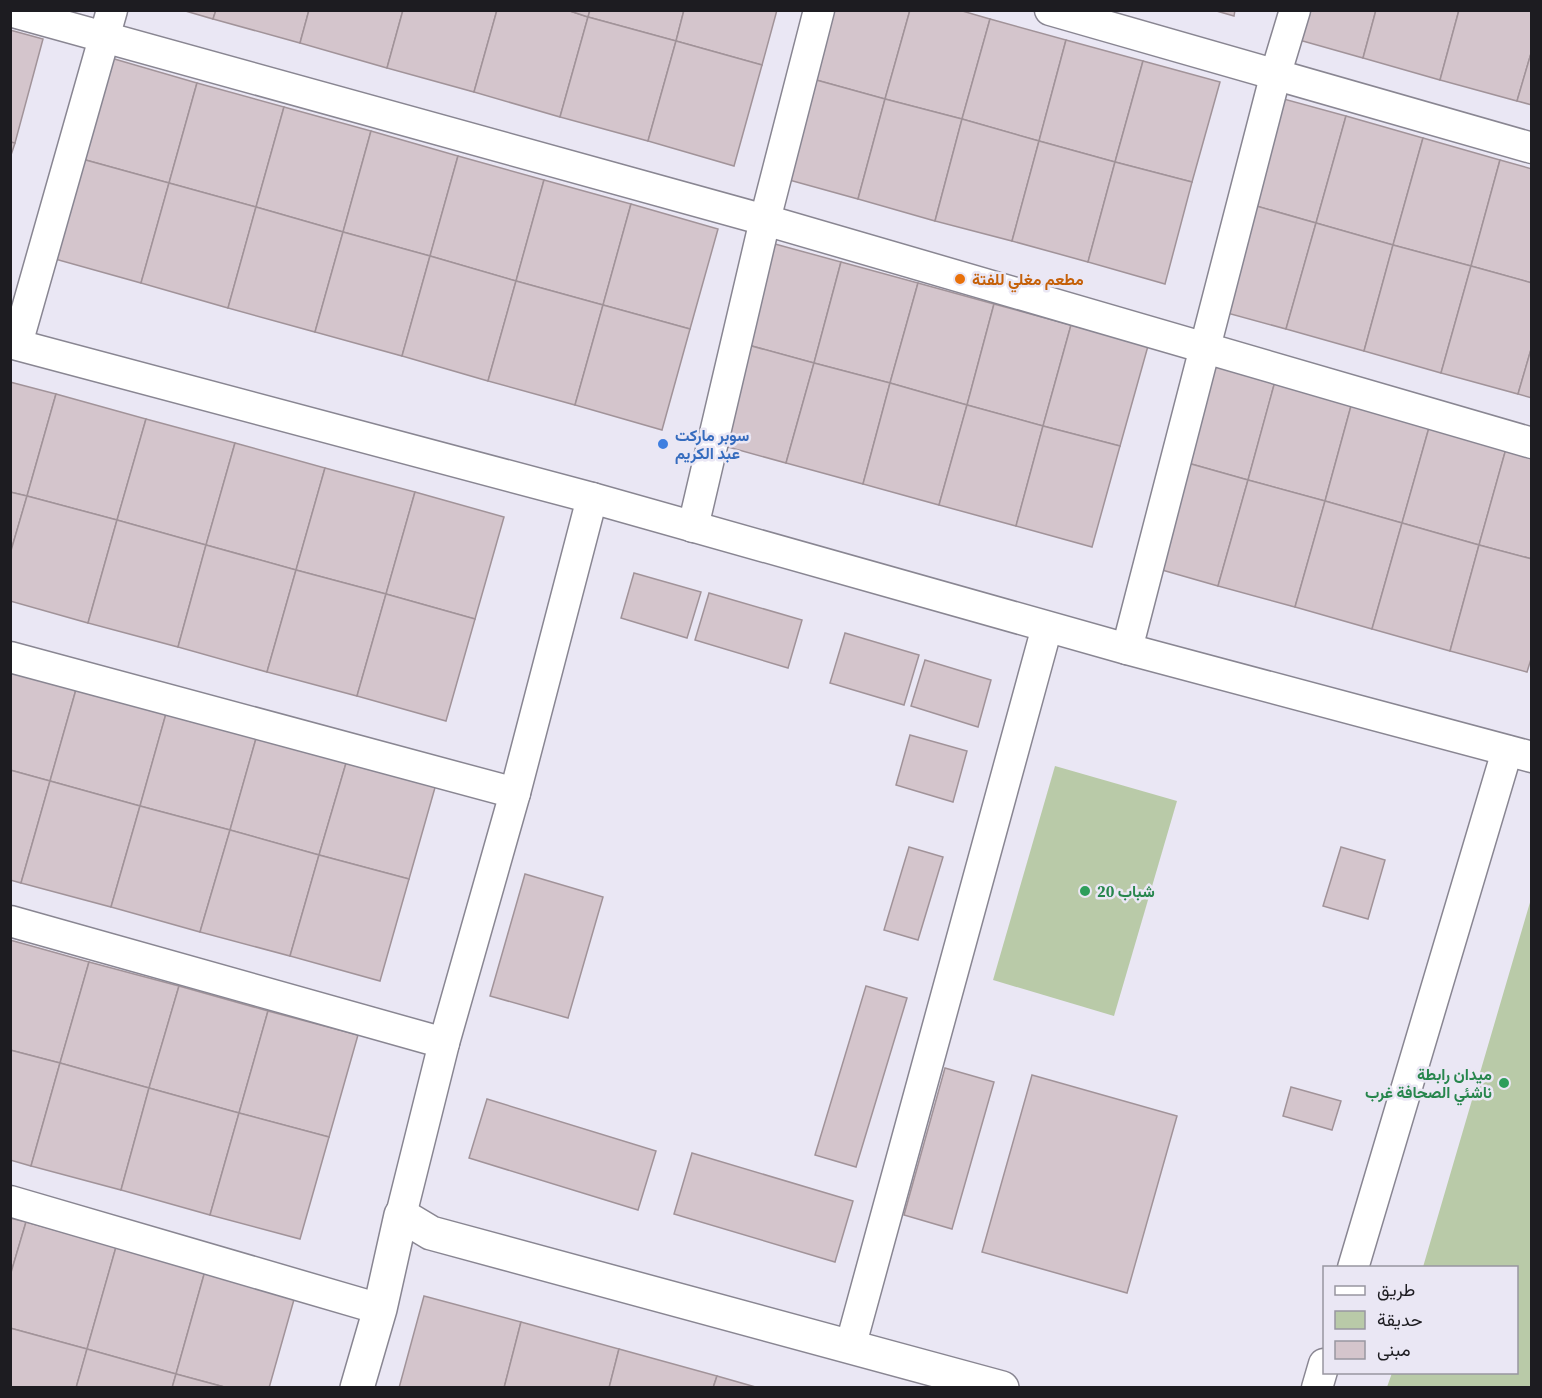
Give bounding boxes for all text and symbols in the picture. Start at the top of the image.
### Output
place label: مطعم مغلي للفتة [972,268,1084,293]
marker: مطعم مغلي للفتة [953,272,967,286]
place label: سوبر ماركت عبد الكريم [675,424,750,464]
marker: سوبر ماركت عبد الكريم [656,437,670,451]
place label: شباب 20 [1097,880,1155,902]
marker: شباب 20 [1078,884,1092,898]
place label: ميدان رابطة ناشئي الصحافة غرب [1365,1063,1492,1106]
marker: ميدان رابطة ناشئي الصحافة غرب [1497,1076,1511,1090]
legend [1323,1266,1518,1374]
text: طريق [1377,1277,1415,1302]
text: حديقة [1377,1307,1423,1332]
text: مبنى [1377,1337,1411,1362]

